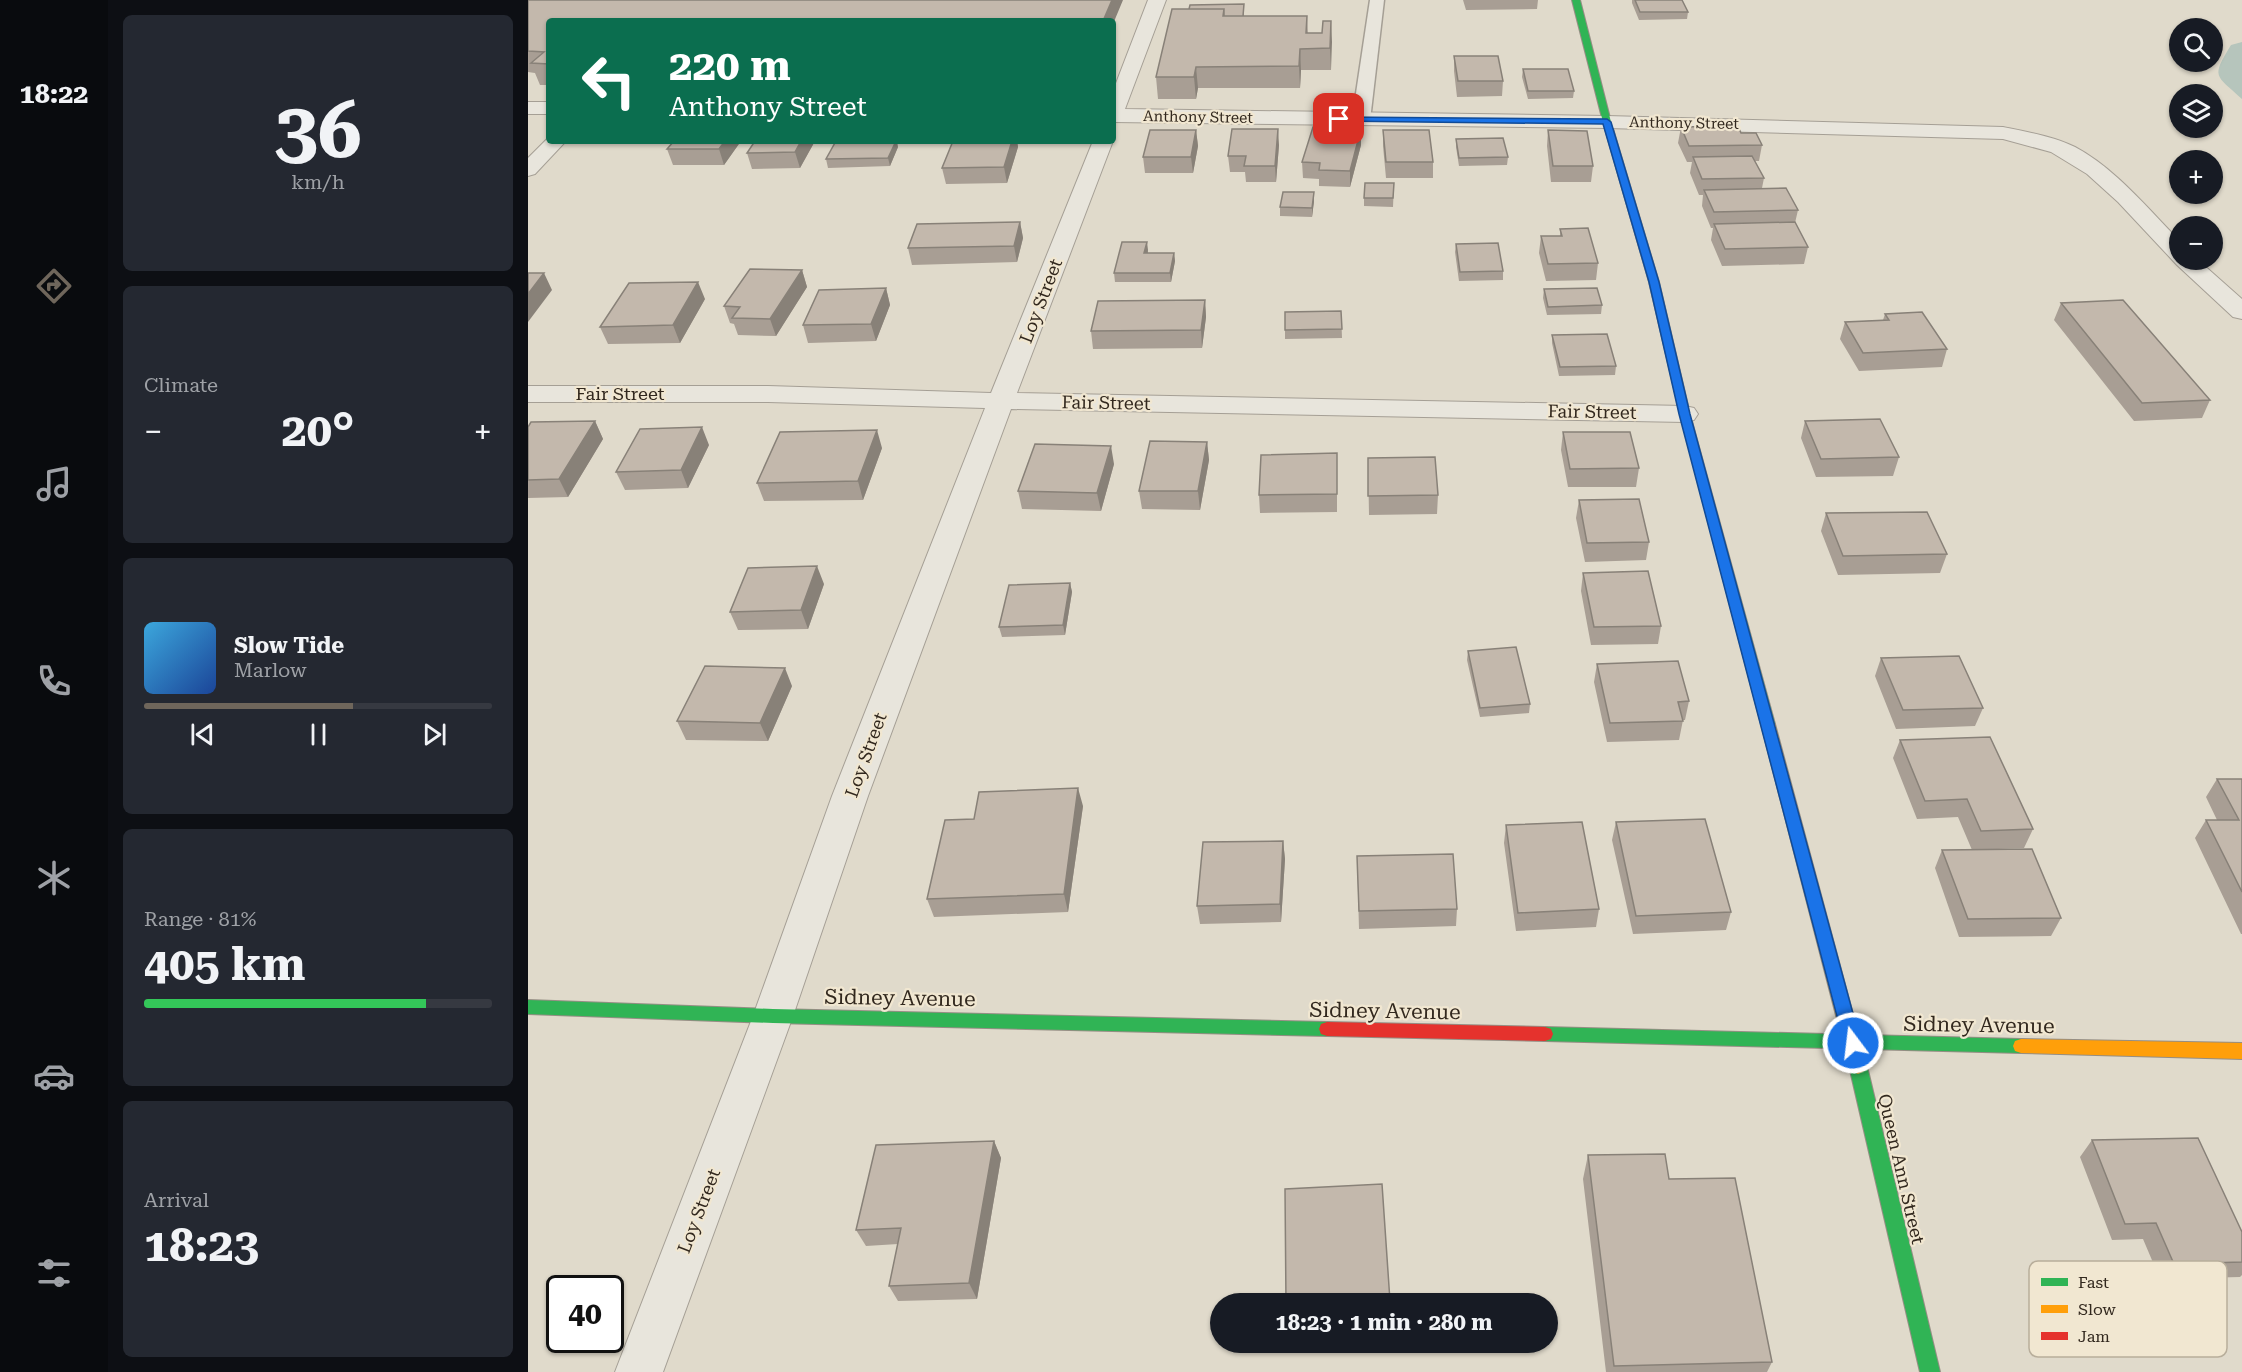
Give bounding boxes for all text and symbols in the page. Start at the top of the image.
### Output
map controls [2169,18,2223,270]
button: search [2169,18,2223,72]
text: 220 m [669,41,791,90]
icon: left [570,42,648,120]
text: 18:22 [20,78,88,110]
button: layers [2169,84,2223,138]
text: 36 [274,85,362,176]
text: Anthony Street [669,91,867,123]
pin [1313,93,1364,144]
icon: arrive [1322,102,1355,135]
street label: Anthony Street [1143,107,1253,127]
street label: Anthony Street [1629,113,1739,133]
button: + [2169,150,2223,204]
text: km/h [291,170,345,194]
button: − [2169,216,2223,270]
street label: Loy Street [1015,255,1066,346]
icon: directions [33,265,75,307]
text: Climate [144,373,218,397]
street label: Fair Street [576,383,665,404]
street label: Fair Street [1061,391,1151,414]
street label: Fair Street [1547,400,1637,423]
text: 20° [282,404,354,457]
text: − [144,412,162,451]
text: + [474,412,492,451]
icon: music [33,463,75,505]
text: Slow Tide [234,633,344,658]
text: Marlow [234,658,307,682]
icon: phone [33,660,75,702]
street label: Loy Street [840,709,891,800]
icon: previous [186,718,219,751]
icon: pause [302,718,335,751]
icon: next [418,718,451,751]
icon: climate [33,857,75,899]
text: Range · 81% [144,907,256,931]
text: 405 km [144,938,305,991]
street label: Sidney Avenue [824,985,976,1011]
street label: Sidney Avenue [1309,998,1461,1024]
position arrow [1821,1011,1885,1075]
street label: Sidney Avenue [1903,1012,2055,1038]
icon: car [33,1055,75,1097]
street label: Queen Ann Street [1874,1092,1929,1246]
street label: Loy Street [673,1165,724,1256]
text: Arrival [144,1188,209,1212]
text: 18:23 [144,1219,259,1272]
icon: filters [33,1252,75,1294]
legend [2029,1261,2227,1357]
text: Fast [2078,1273,2109,1292]
speed limit sign: 40 [546,1275,624,1353]
text: Slow [2078,1300,2116,1319]
text: 18:23 · 1 min · 280 m [1275,1310,1493,1335]
text: Jam [2078,1327,2110,1346]

